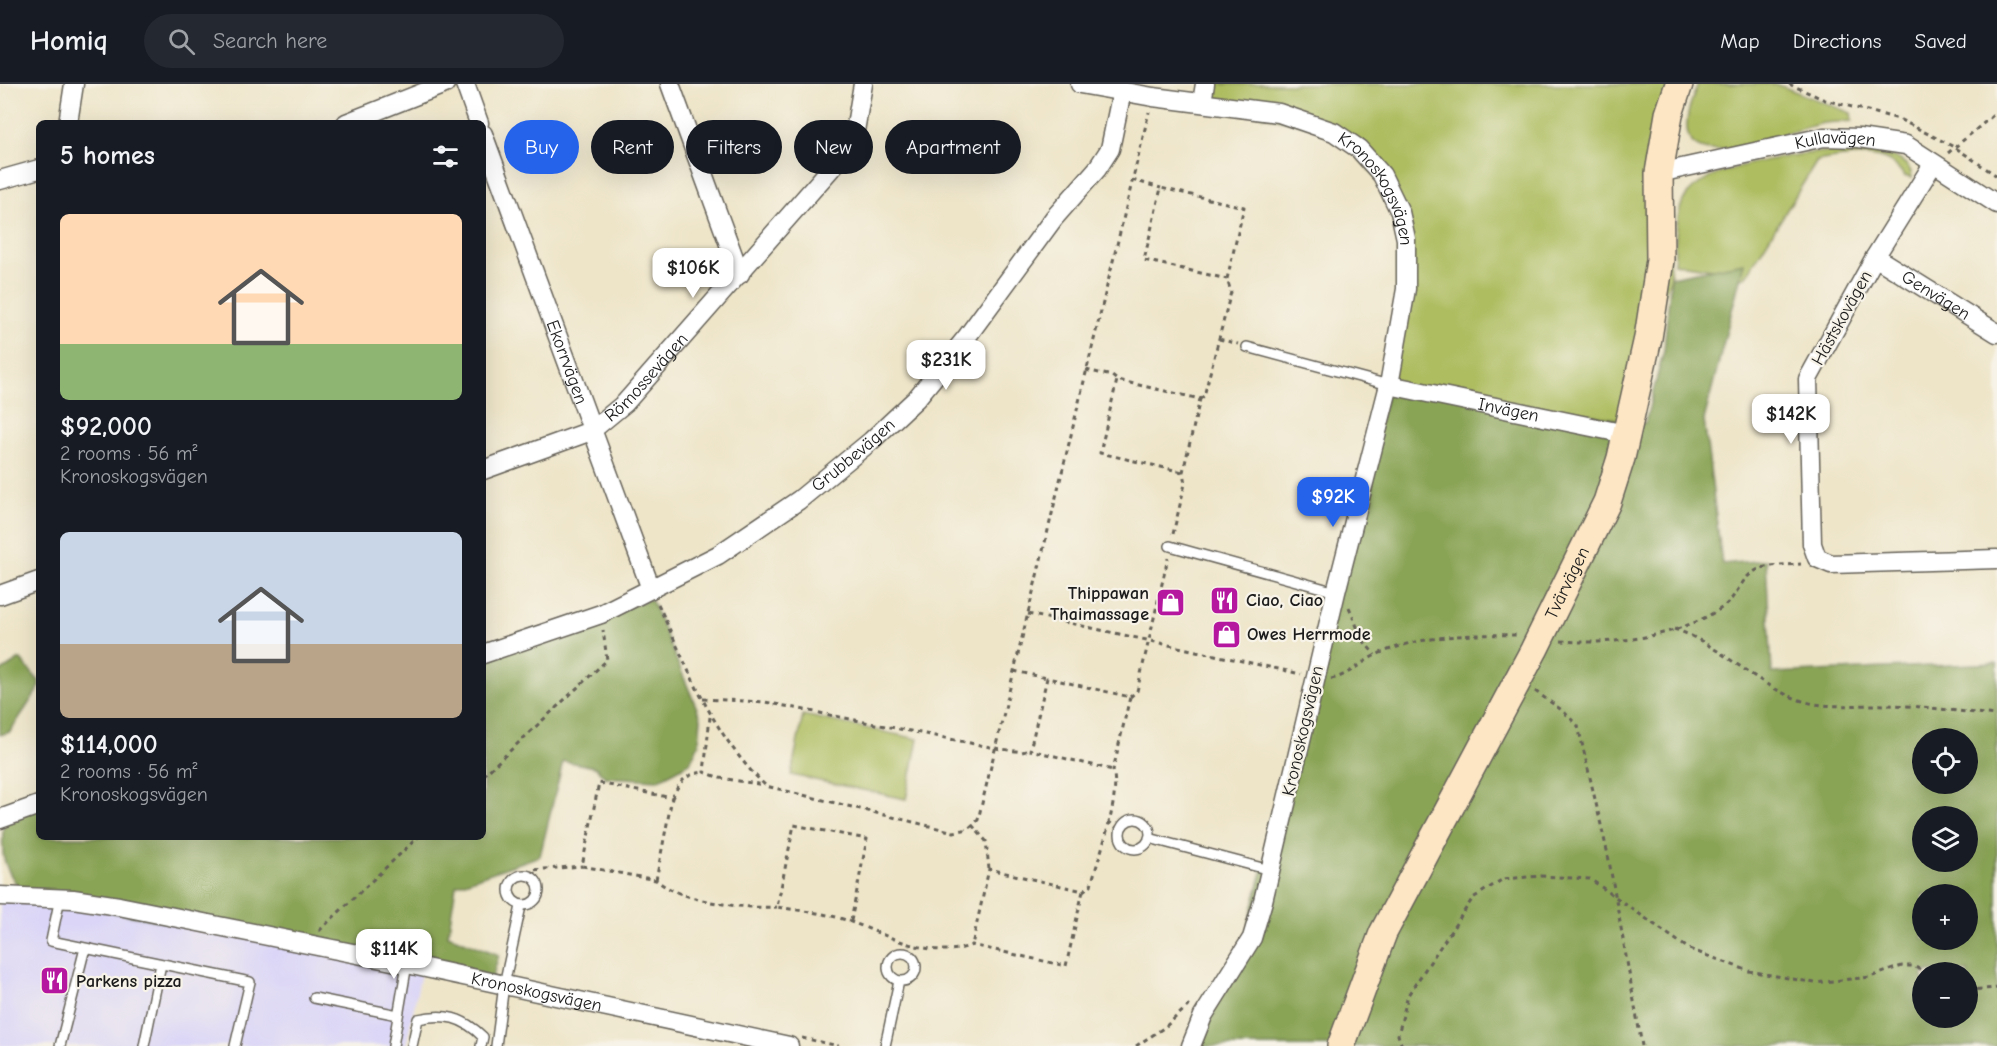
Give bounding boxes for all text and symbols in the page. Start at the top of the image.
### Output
search box [144,14,564,68]
text: Homiq [30,25,108,57]
icon: search [165,25,198,58]
text: Search here [213,28,327,54]
text: Map [1720,29,1760,53]
text: Directions [1793,29,1882,53]
text: Saved [1915,29,1967,53]
chip: Buy [504,120,579,174]
chip: Rent [591,120,674,174]
chip: Filters [686,120,782,174]
chip: New [794,120,873,174]
chip: Apartment [885,120,1021,174]
street label: Kullavägen [1793,126,1877,154]
street label: Kronoskogsvägen [1334,127,1417,246]
icon: filters [429,140,462,173]
text: 5 homes [60,141,155,171]
pin: $106K [651,248,735,299]
icon: home [207,253,315,361]
text: $106K [666,256,720,279]
street label: Genvägen [1898,266,1974,324]
street label: Hästskovägen [1807,267,1877,369]
street label: Ekorrvägen [542,317,592,407]
street label: Römossevägen [600,329,692,426]
pin: $231K [904,340,988,391]
text: $231K [921,348,971,371]
street label: Invägen [1476,393,1541,426]
pin: $142K [1749,394,1833,445]
text: $142K [1766,402,1816,425]
text: $92,000 [60,412,152,442]
street label: Grubbevägen [807,414,899,496]
text: 2 rooms · 56 m² [60,442,198,465]
text: Kronoskogsvägen [60,465,208,488]
pin: $92K [1297,477,1369,528]
text: $92K [1311,485,1355,508]
street label: Tvärvägen [1540,543,1594,623]
icon: home [207,571,315,679]
place label: Thippawan Thaimassage [1050,583,1149,625]
restaurant icon: Ciao, Ciao [1209,584,1241,616]
shop icon: Thippawan Thaimassage [1154,587,1186,619]
place label: Ciao, Ciao [1246,590,1323,611]
shop icon: Owes Herrmode [1210,618,1242,650]
place label: Owes Herrmode [1247,624,1371,645]
street label: Kronoskogsvägen [1278,664,1328,798]
map controls [1912,728,1978,1028]
button: locate [1912,728,1978,794]
text: $114,000 [60,730,158,760]
text: 2 rooms · 56 m² [60,760,198,783]
text: Kronoskogsvägen [60,783,208,806]
button: layers [1912,806,1978,872]
button: + [1912,884,1978,950]
pin: $114K [352,929,436,980]
text: $114K [370,937,418,960]
button: − [1912,962,1978,1028]
restaurant icon: Parkens pizza [39,965,71,997]
street label: Kronoskogsvägen [469,968,604,1016]
place label: Parkens pizza [76,971,182,992]

